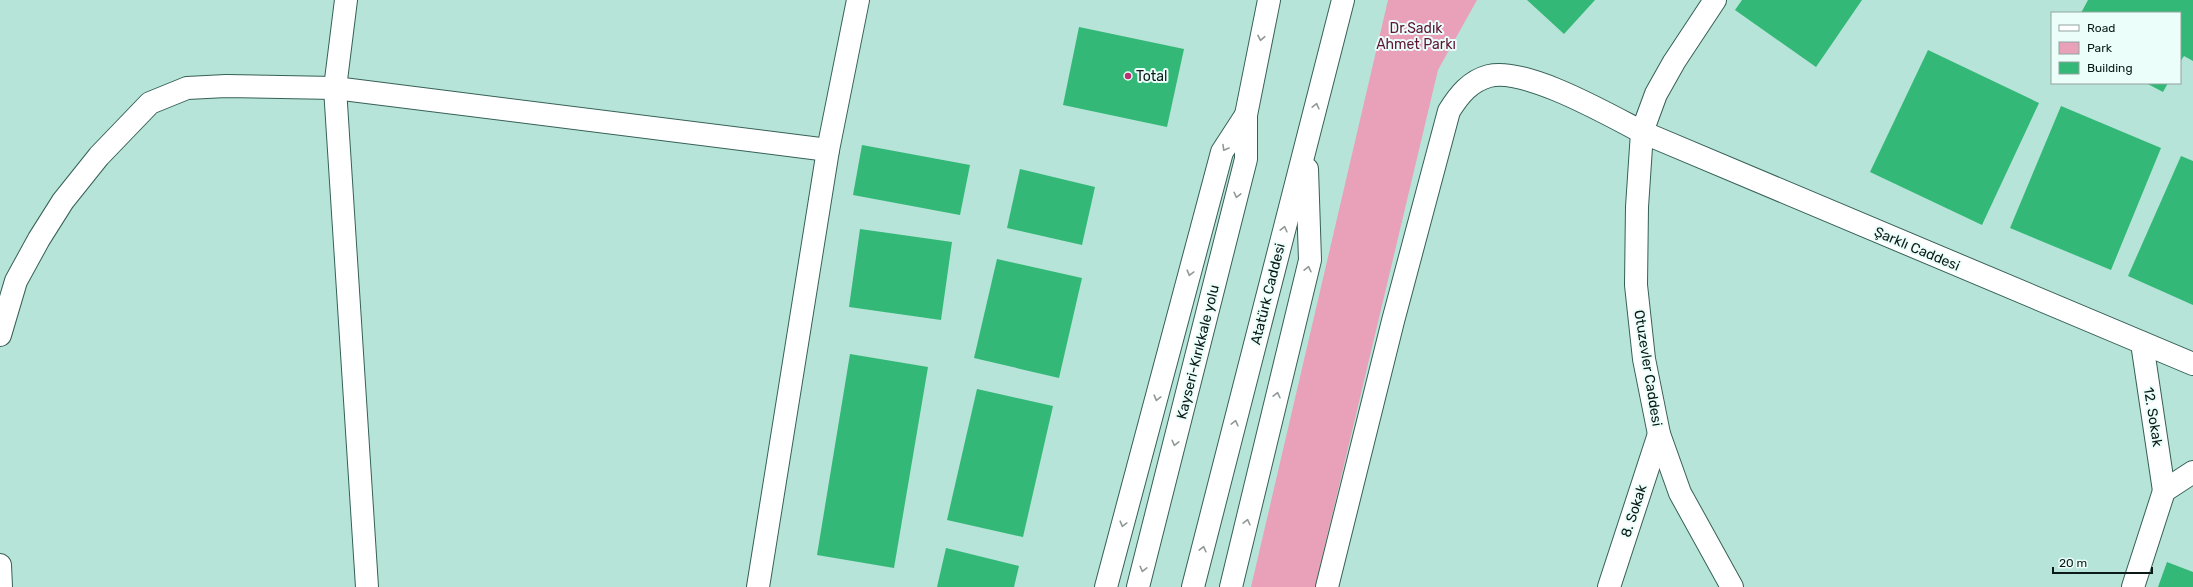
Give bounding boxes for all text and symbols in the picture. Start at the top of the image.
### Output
legend [2051,12,2181,84]
park label: Dr.Sadık Ahmet Parkı [1376,20,1456,53]
text: Road [2087,21,2115,35]
one-way arrow [1258,35,1266,41]
text: Park [2087,41,2113,55]
text: Building [2087,61,2133,75]
place label: Total [1136,68,1167,85]
marker: Total [1123,71,1133,81]
one-way arrow [1311,103,1319,109]
one-way arrow [1223,144,1230,151]
one-way arrow [1234,192,1242,198]
street label: Şarklı Caddesi [1872,223,1962,275]
one-way arrow [1280,226,1288,233]
street label: Atatürk Caddesi [1247,242,1289,346]
one-way arrow [1303,266,1311,272]
one-way arrow [1186,269,1195,276]
street label: Kayseri-Kırıkkale yolu [1173,283,1223,421]
street label: Otuzevler Caddesi [1630,309,1666,427]
street label: 12. Sokak [2140,386,2166,449]
one-way arrow [1273,392,1281,399]
one-way arrow [1153,395,1161,402]
one-way arrow [1230,420,1239,427]
one-way arrow [1171,440,1179,446]
street label: 8. Sokak [1617,482,1651,540]
one-way arrow [1242,519,1251,526]
one-way arrow [1119,520,1128,527]
one-way arrow [1198,546,1206,552]
scale bar [2053,549,2152,575]
text: 20 m [2059,556,2087,570]
one-way arrow [1139,566,1147,572]

